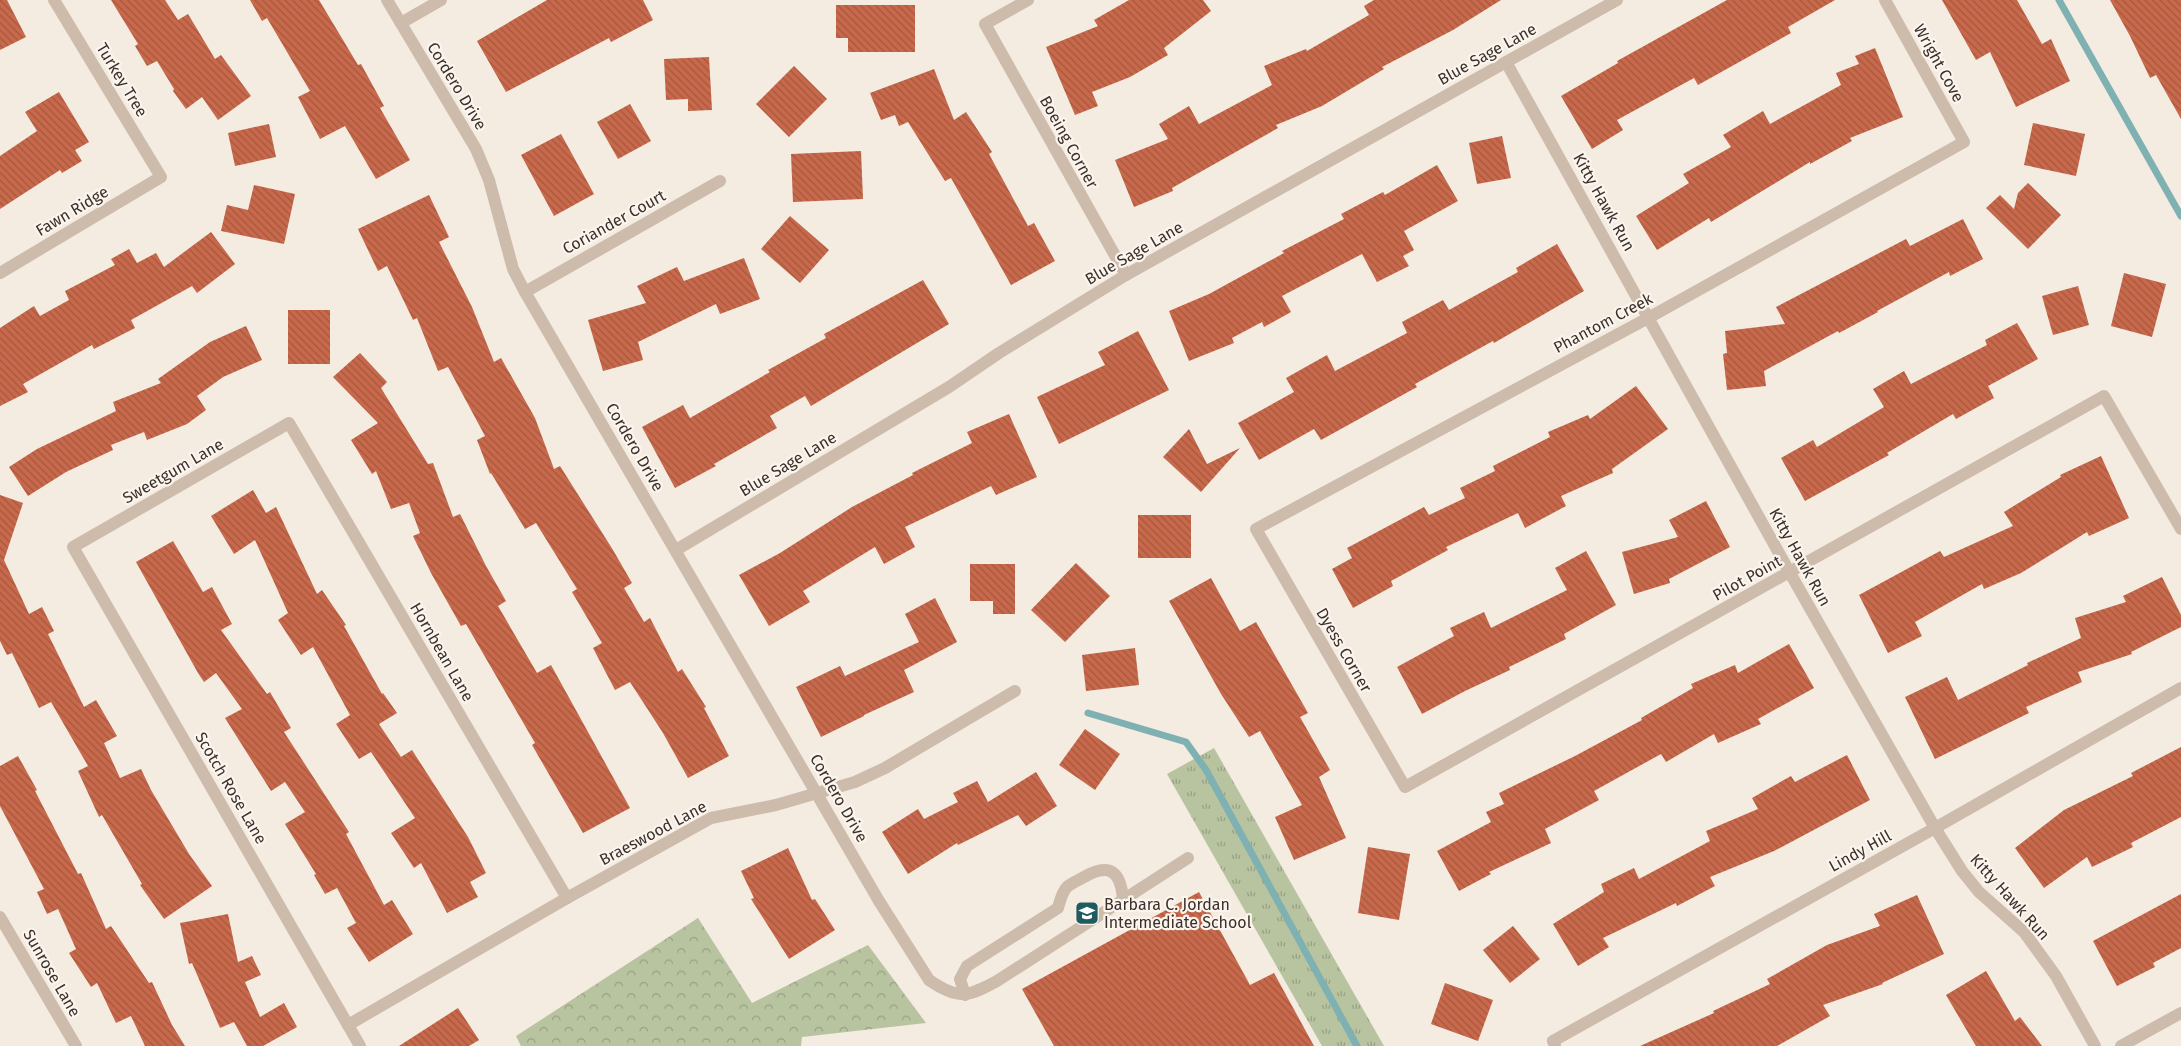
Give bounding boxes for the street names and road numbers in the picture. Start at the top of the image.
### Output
street label: Blue Sage Lane [1434,19,1540,89]
street label: Wright Cove [1910,21,1968,105]
street label: Cordero Drive [423,39,491,133]
street label: Turkey Tree [93,40,151,120]
street label: Boeing Corner [1036,92,1103,192]
street label: Kitty Hawk Run [1569,150,1639,254]
street label: Fawn Ridge [32,182,112,240]
street label: Coriander Court [559,186,669,258]
street label: Blue Sage Lane [1082,217,1186,289]
street label: Phantom Creek [1550,289,1656,357]
street label: Cordero Drive [602,399,668,495]
street label: Blue Sage Lane [736,428,840,500]
street label: Sweetgum Lane [119,434,227,508]
street label: Kitty Hawk Run [1765,505,1835,609]
street label: Pilot Point [1709,551,1785,605]
street label: Hornbean Lane [406,599,478,705]
street label: Dyess Corner [1312,604,1376,696]
street label: Scotch Rose Lane [191,729,271,847]
street label: Cordero Drive [806,750,872,846]
street label: Braeswood Lane [596,797,710,869]
street label: Lindy Hill [1826,826,1895,876]
street label: Kitty Hawk Run [1966,850,2054,944]
street label: Sunrose Lane [19,926,85,1020]

